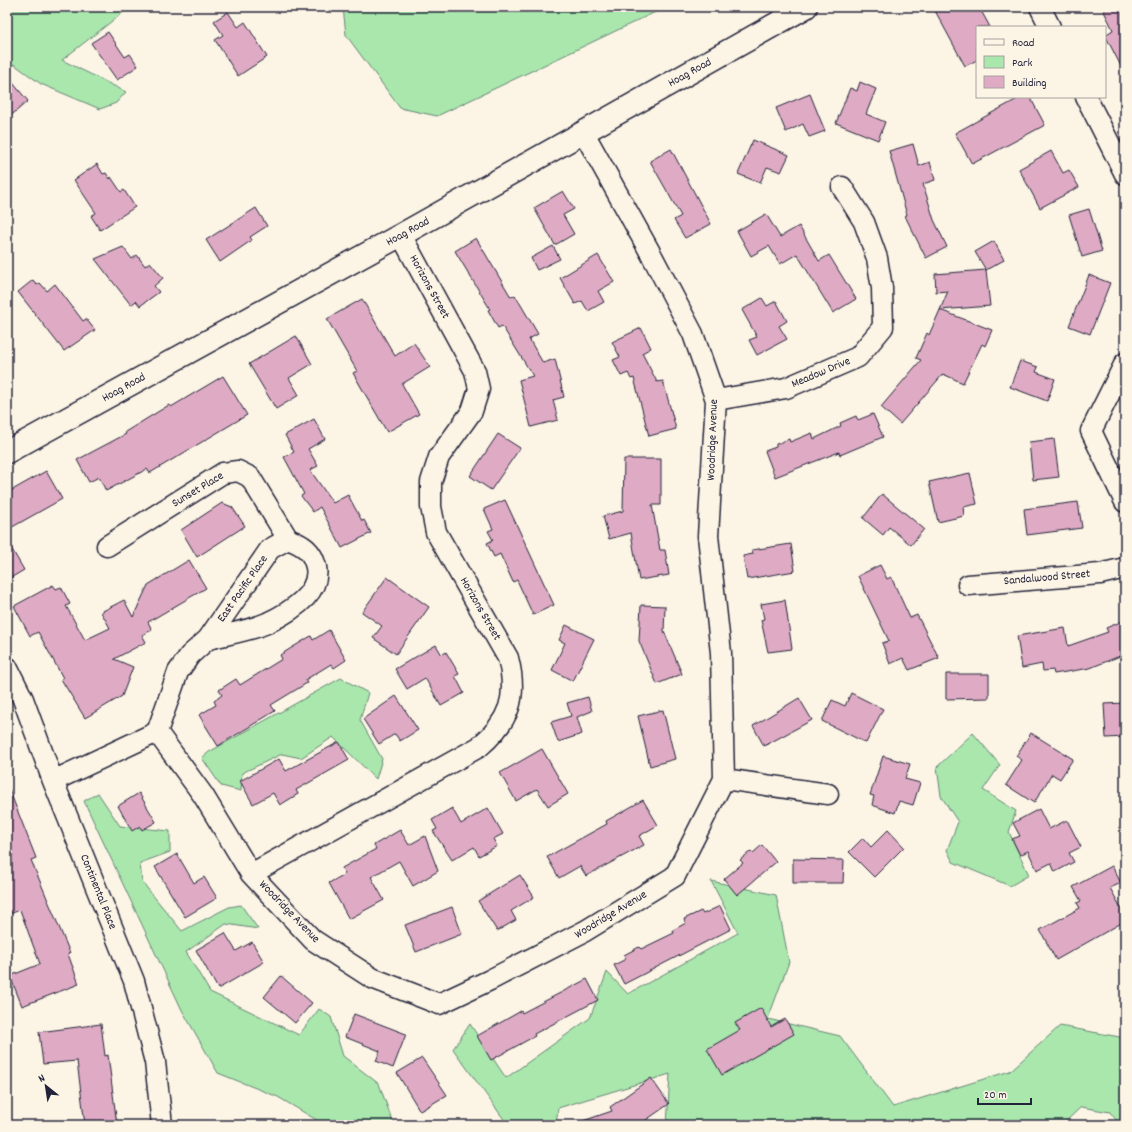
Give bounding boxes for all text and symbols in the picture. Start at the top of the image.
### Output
legend [976,26,1106,98]
text: Road [1012,35,1034,52]
street label: Hoag Road [665,54,715,92]
text: Park [1012,55,1033,72]
text: Building [1012,75,1047,92]
street label: Hoag Road [383,213,433,251]
street label: Horizons Street [404,252,454,322]
street label: Meadow Drive [789,353,853,393]
street label: Hoag Road [99,369,149,407]
street label: Woodridge Avenue [703,399,723,481]
street label: Sunset Place [169,468,227,512]
street label: East Pacific Place [214,552,272,626]
street label: Sandalwood Street [1003,566,1091,590]
street label: Horizons Street [455,574,505,644]
street label: Continental Place [75,852,121,932]
street label: Woodridge Avenue [255,877,323,947]
street label: Woodridge Avenue [572,887,650,943]
north arrow [26,1066,66,1106]
text: N [36,1071,49,1087]
scale bar [978,1080,1031,1106]
text: 20 m [984,1087,1007,1104]

